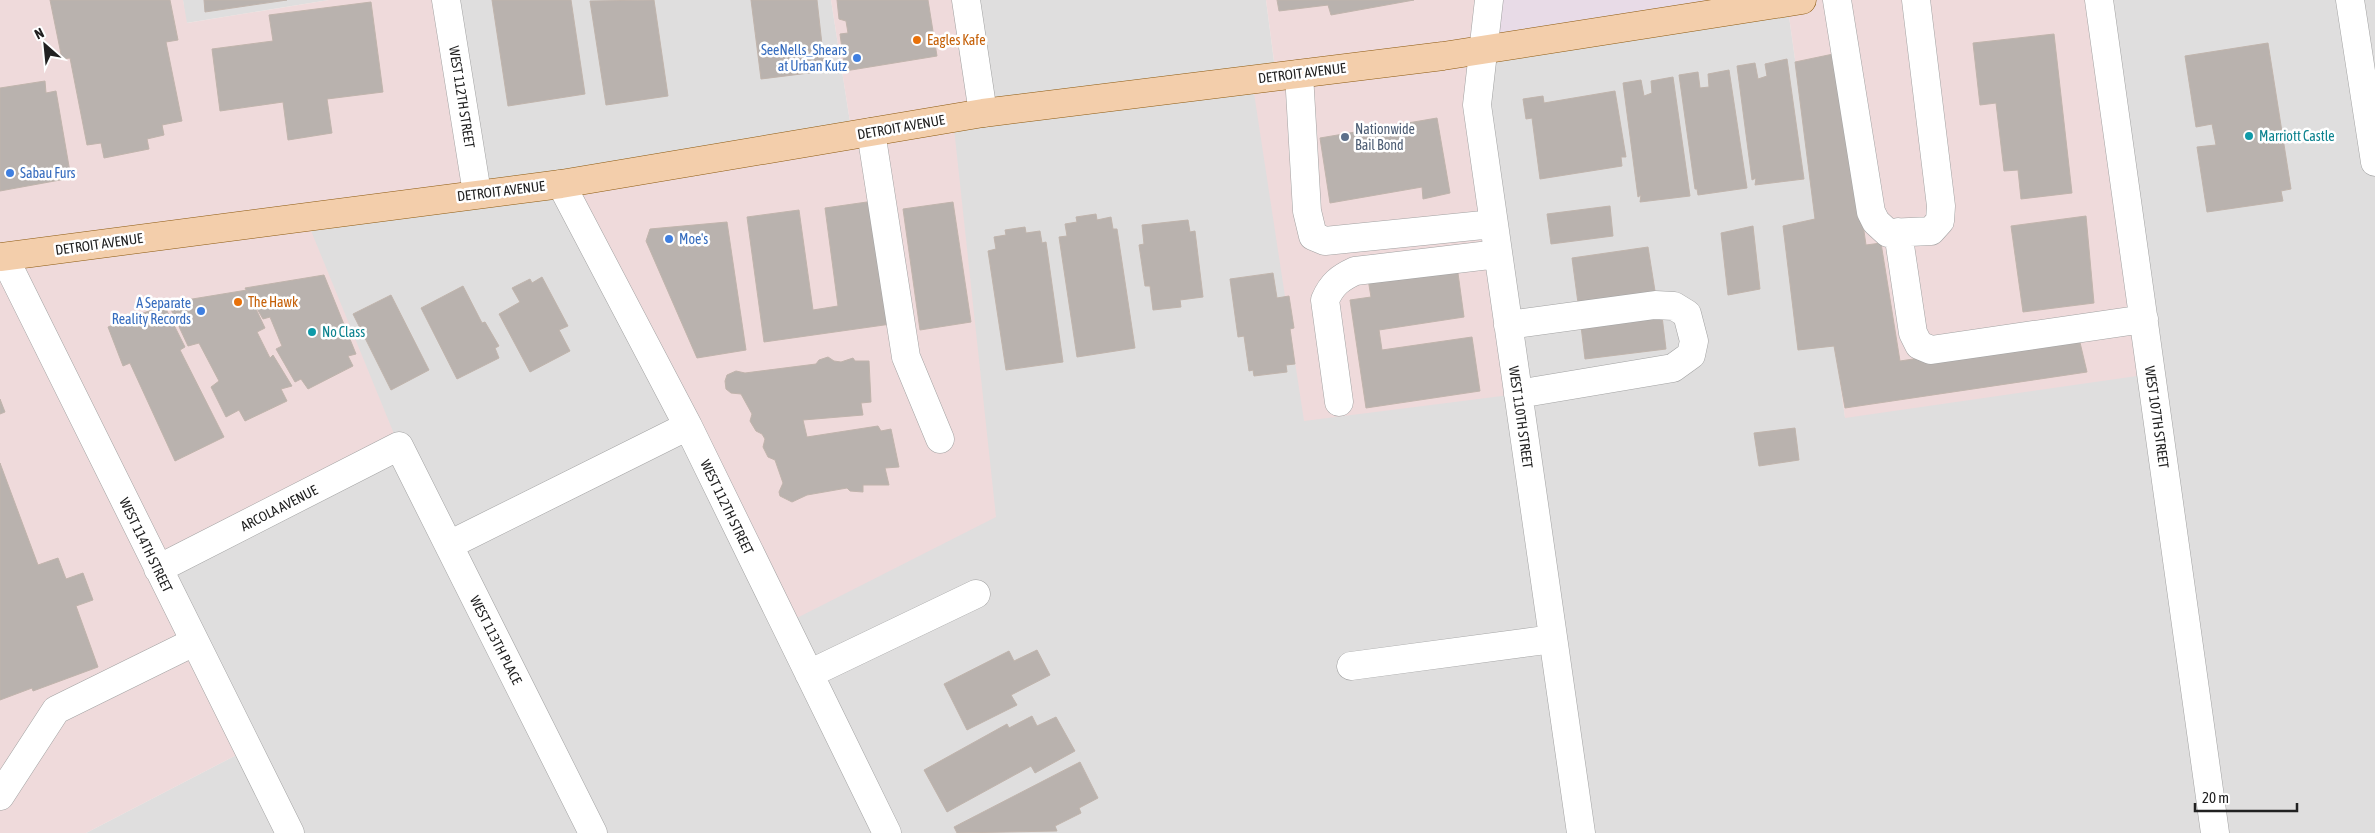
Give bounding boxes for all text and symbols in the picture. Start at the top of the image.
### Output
north arrow [20,20,70,70]
text: N [32,24,46,42]
place label: Eagles Kafe [927,32,986,48]
marker: Eagles Kafe [911,34,923,46]
place label: SeeNells_Shears at Urban Kutz [761,42,847,74]
street label: WEST 112TH STREET [446,45,478,149]
marker: SeeNells_Shears at Urban Kutz [851,52,863,64]
street label: DETROIT AVENUE [1257,60,1347,86]
street label: DETROIT AVENUE [856,111,946,143]
place label: Nationwide Bail Bond [1355,121,1415,153]
place label: Marriott Castle [2259,128,2335,144]
marker: Marriott Castle [2243,130,2255,142]
marker: Nationwide Bail Bond [1339,131,1351,143]
place label: Sabau Furs [20,165,76,181]
marker: Sabau Furs [4,167,16,179]
street label: DETROIT AVENUE [456,178,546,204]
street label: DETROIT AVENUE [54,230,144,258]
place label: Moe's [679,231,708,247]
marker: Moe's [663,233,675,245]
place label: The Hawk [248,294,298,310]
place label: A Separate Reality Records [112,295,191,327]
marker: The Hawk [232,296,244,308]
marker: A Separate Reality Records [195,305,207,317]
place label: No Class [322,324,365,340]
marker: No Class [306,326,318,338]
street label: WEST 110TH STREET [1506,365,1536,469]
street label: WEST 107TH STREET [2142,365,2172,469]
street label: WEST 112TH STREET [697,457,757,557]
street label: ARCOLA AVENUE [238,482,320,534]
street label: WEST 114TH STREET [116,495,176,595]
street label: WEST 113TH PLACE [467,593,525,687]
scale bar [2195,780,2298,812]
text: 20 m [2202,789,2229,806]

